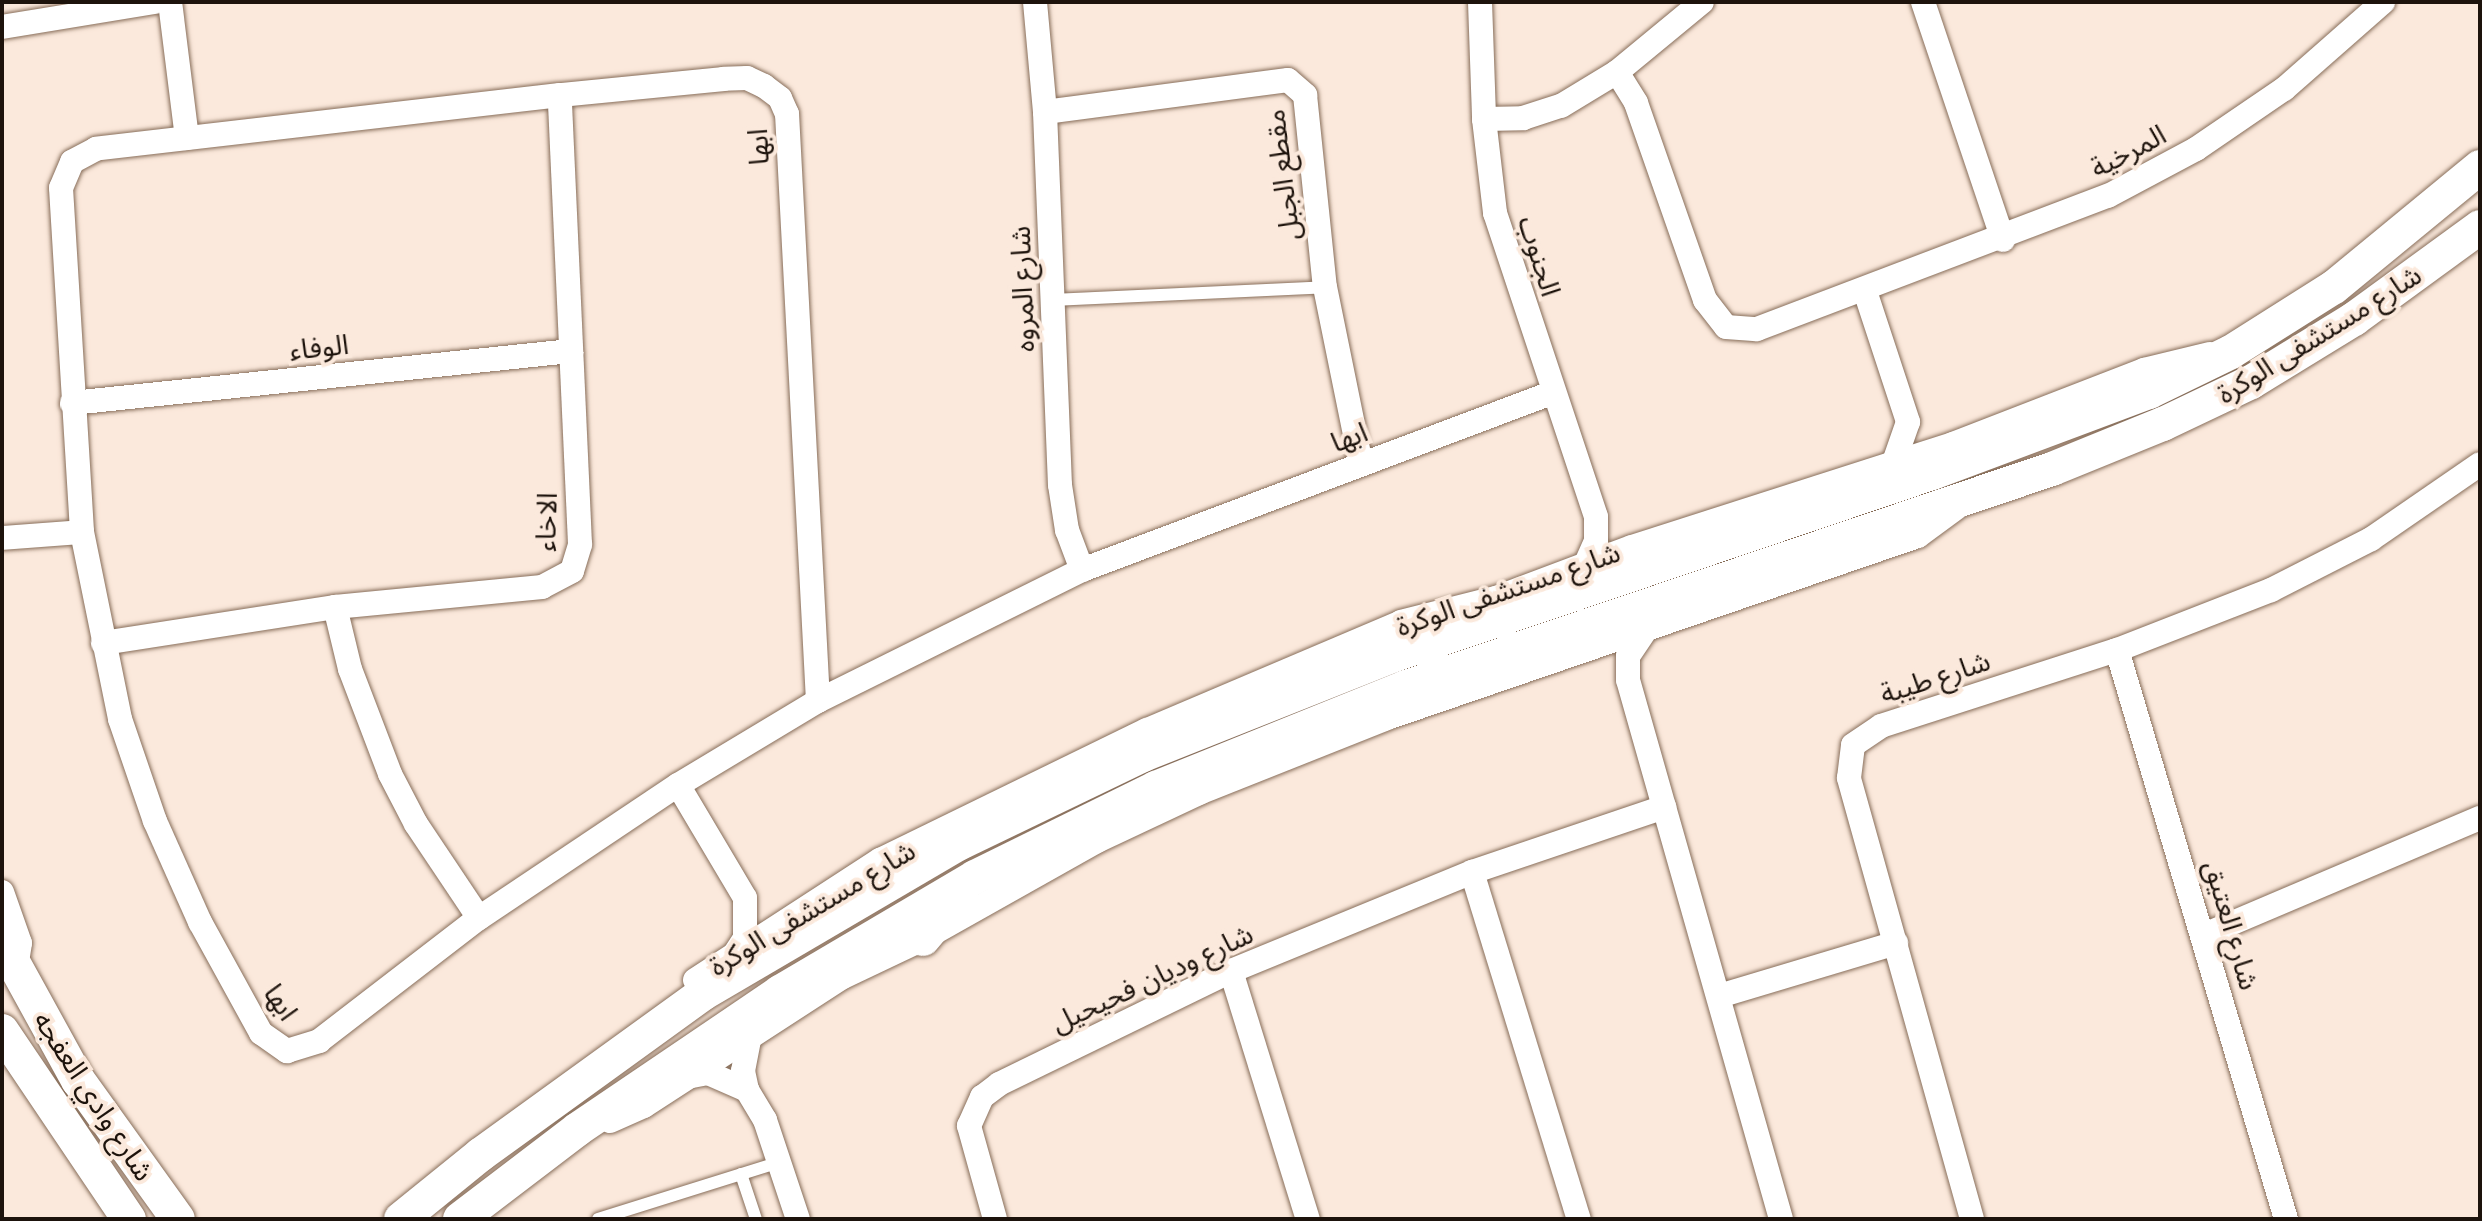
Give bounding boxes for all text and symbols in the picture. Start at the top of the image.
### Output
street label: مقطع الجبل [1257,108,1307,242]
street label: المرخية [2085,117,2171,185]
street label: ابها [740,128,776,166]
street label: الجنوب [1512,212,1568,300]
street label: شارع المروه [1003,225,1041,353]
street label: شارع مستشفى الوكرة [2211,258,2427,410]
street label: الوفاء [288,327,350,367]
street label: ابها [1326,415,1372,459]
street label: الاخاء [528,492,564,552]
street label: شارع مستشفى الوكرة [1392,535,1624,643]
street label: شارع طيبة [1876,643,1994,711]
street label: شارع مستشفى الوكرة [703,833,921,983]
street label: شارع العتيق [2198,856,2266,994]
street label: شارع وديان فحيحيل [1046,917,1258,1039]
street label: ابها [257,977,305,1027]
street label: شارع وادي العفجه [27,1005,161,1187]

